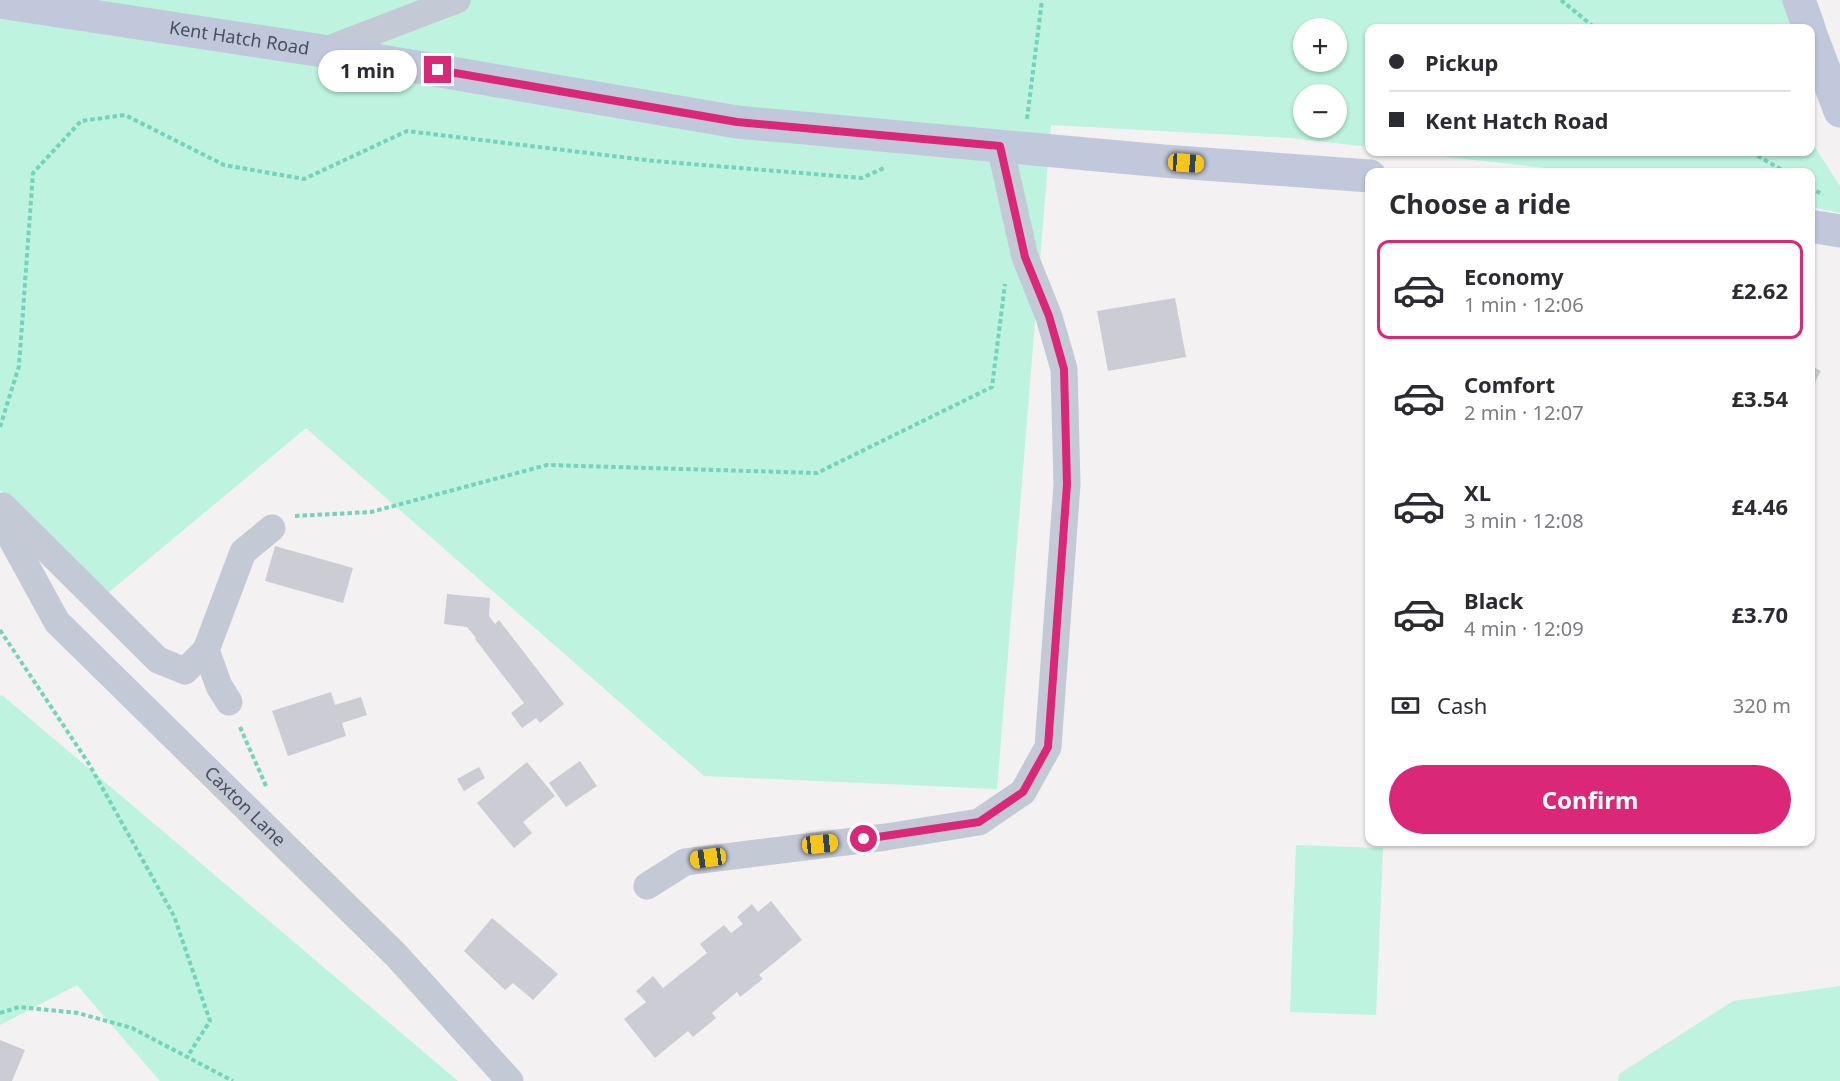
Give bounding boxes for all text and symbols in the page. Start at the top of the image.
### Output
street label: Kent Hatch Road [168,15,311,60]
map controls [1293,18,1347,138]
button: + [1293,18,1347,72]
text: Pickup [1425,47,1498,77]
callout: 1 min [318,49,417,91]
route end [424,56,451,83]
text: 1 min [340,57,395,84]
button: − [1293,84,1347,138]
text: Kent Hatch Road [1425,105,1609,135]
car [1167,153,1205,173]
text: Choose a ride [1389,185,1571,222]
text: Economy [1464,261,1563,291]
icon: car [1392,263,1446,317]
text: £2.62 [1731,275,1788,305]
text: 1 min · 12:06 [1464,291,1584,318]
text: Comfort [1464,369,1555,399]
icon: car [1392,371,1446,425]
text: £3.54 [1731,383,1788,413]
text: 2 min · 12:07 [1464,399,1584,426]
text: XL [1464,477,1491,507]
icon: car [1392,479,1446,533]
text: £4.46 [1731,491,1788,521]
text: 3 min · 12:08 [1464,507,1584,534]
text: Black [1464,585,1523,615]
icon: car [1392,587,1446,641]
text: £3.70 [1731,599,1788,629]
text: 4 min · 12:09 [1464,615,1584,642]
icon: cash [1389,689,1422,722]
text: Cash [1437,690,1487,720]
text: 320 m [1733,692,1791,719]
street label: Caxton Lane [200,760,291,851]
button: Confirm [1389,765,1791,834]
route start [850,825,877,852]
car [801,833,839,855]
car [689,847,727,869]

